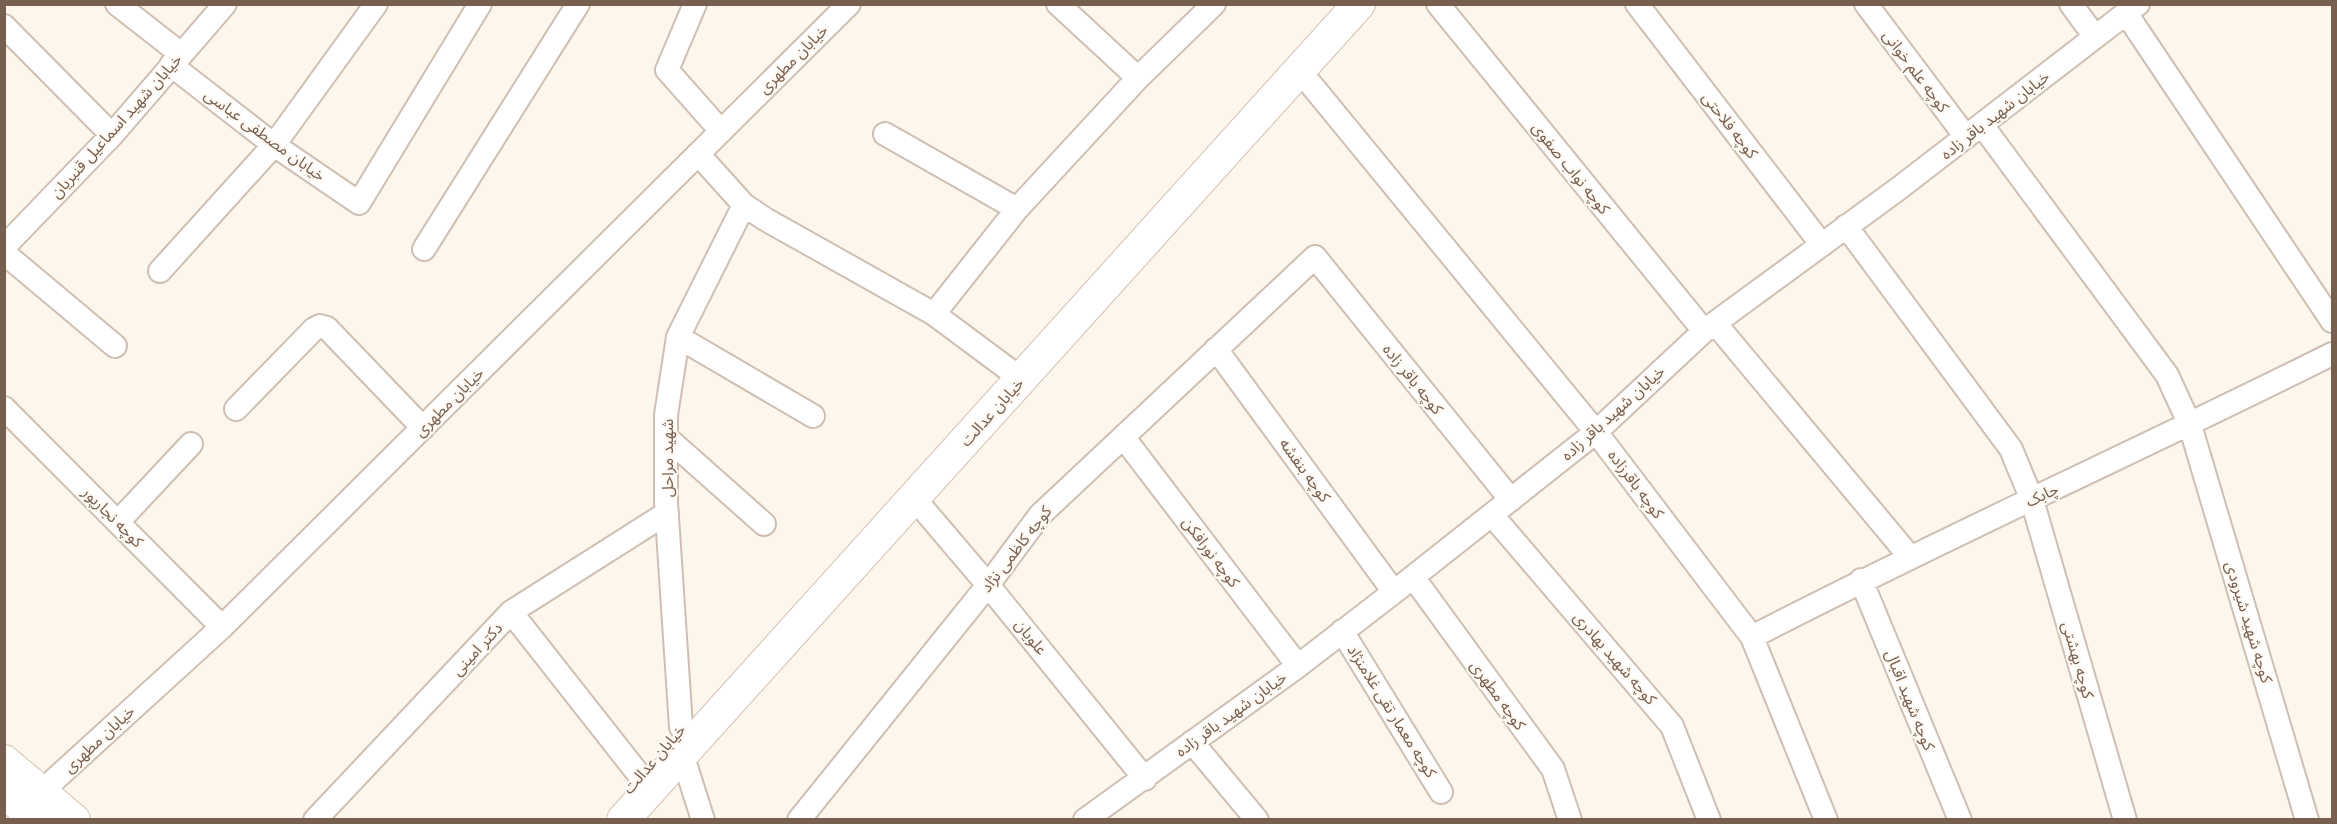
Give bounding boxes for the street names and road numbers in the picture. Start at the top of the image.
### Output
street label: خیابان مطهری [754,20,832,98]
street label: کوچه علم خوانی [1877,26,1953,118]
street label: خیابان شهید اسماعیل قنبریان [46,50,186,202]
street label: خیابان شهید باقر زاده [1937,67,2053,163]
street label: خیابان مصطفی عباسی [201,85,329,185]
street label: کوچه فلاحتی [1697,88,1762,163]
street label: کوچه نواب صفوی [1527,118,1614,219]
street label: کوچه باقر زاده [1378,340,1447,419]
street label: خیابان شهید باقر زاده [1557,361,1669,465]
street label: خیابان مطهری [410,363,488,441]
street label: خیابان عدالت [956,374,1028,450]
street label: شهید مراحل [658,419,677,497]
street label: کوچه بنفشه [1275,434,1335,507]
street label: کوچه باقرزاده [1603,446,1668,523]
street label: چابک [2023,479,2062,512]
street label: کوچه نجارپور [77,482,148,552]
street label: کوچه کاظمی نژاد [976,502,1057,597]
street label: کوچه نورافکن [1177,513,1244,592]
street label: کوچه شهید شیرودی [2220,559,2277,686]
street label: کوچه شهید بهادری [1569,608,1661,709]
street label: علویان [1011,615,1051,659]
street label: دکتر امینی [448,618,506,680]
street label: کوچه بهشتی [2057,619,2098,701]
street label: کوچه معمار تقی غلامنژاد [1342,641,1441,782]
street label: کوچه شهید اقبال [1880,647,1939,754]
street label: کوچه مطهری [1465,656,1530,735]
street label: خیابان شهید باقر زاده [1172,667,1290,761]
street label: خیابان مطهری [59,701,139,777]
street label: خیابان عدالت [619,720,689,798]

